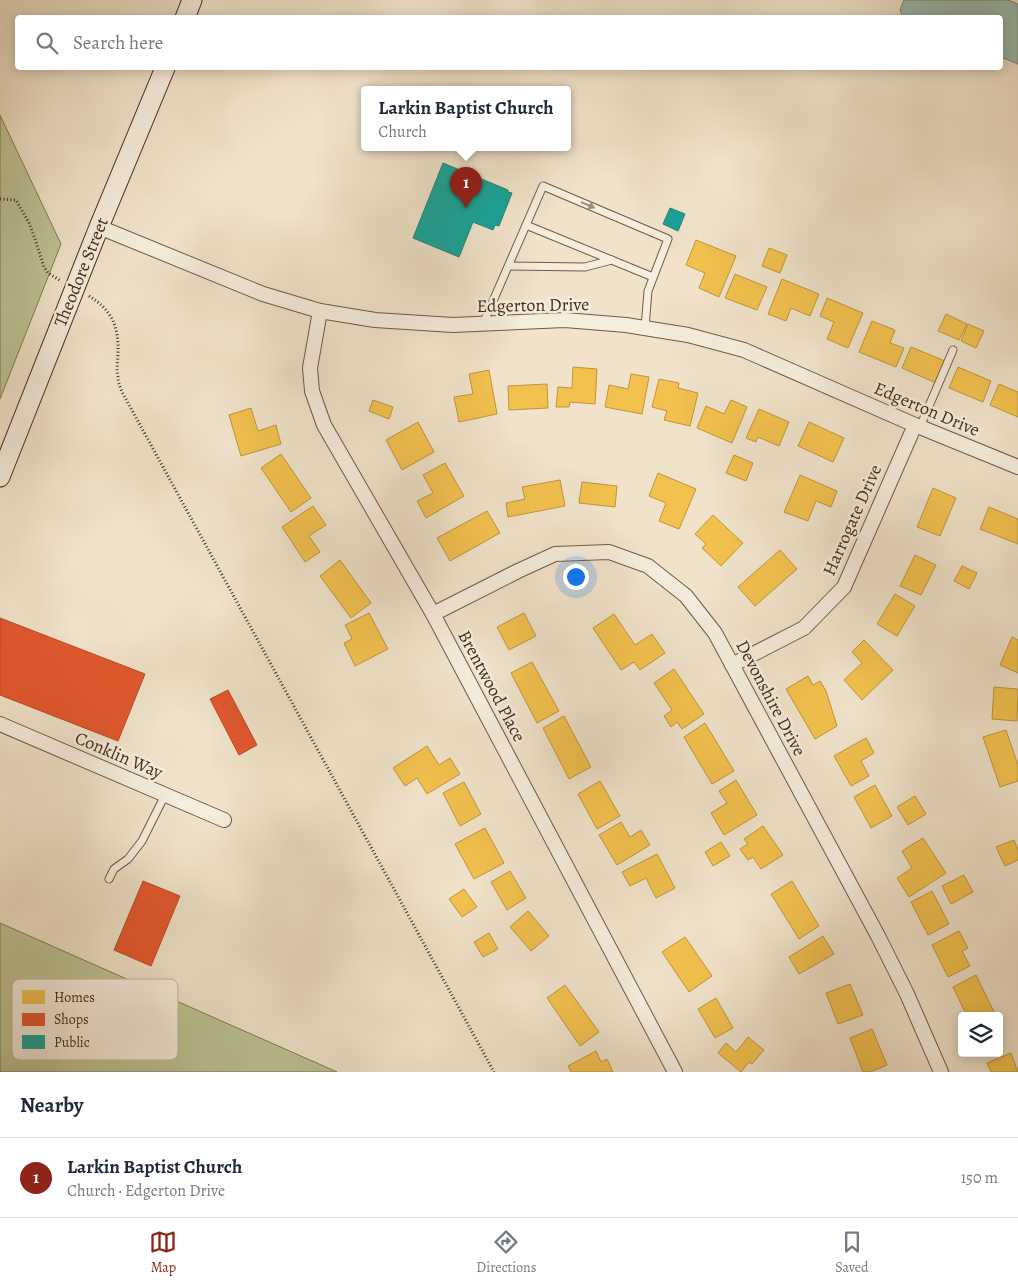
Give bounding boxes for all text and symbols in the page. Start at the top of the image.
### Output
search box [15,15,1003,70]
icon: search [33,29,61,57]
text: Search here [73,30,163,56]
popup [361,86,571,151]
text: Larkin Baptist Church [378,95,554,121]
text: Church [378,121,427,143]
pin: 1 [450,167,482,208]
one-way arrow [581,202,595,210]
street label: Theodore Street [48,214,114,330]
street label: Edgerton Drive [477,292,589,318]
street label: Edgerton Drive [870,376,984,442]
street label: Harrogate Drive [817,461,887,579]
your location [563,564,589,590]
street label: Brentwood Place [453,626,531,746]
street label: Devonshire Drive [730,636,812,760]
street label: Conklin Way [72,726,167,785]
legend [12,979,178,1060]
text: Homes [54,988,95,1007]
text: Shops [54,1010,89,1029]
map controls [958,1012,1003,1057]
button: layers [958,1012,1003,1057]
text: Public [54,1033,90,1052]
text: Nearby [20,1091,83,1119]
text: Larkin Baptist Church [67,1154,242,1180]
text: 1 [33,1167,39,1189]
text: 150 m [961,1167,998,1189]
text: Church · Edgerton Drive [67,1180,225,1202]
tab: Map [149,1228,177,1277]
tab: Directions [476,1228,536,1277]
tab: Saved [835,1228,869,1277]

